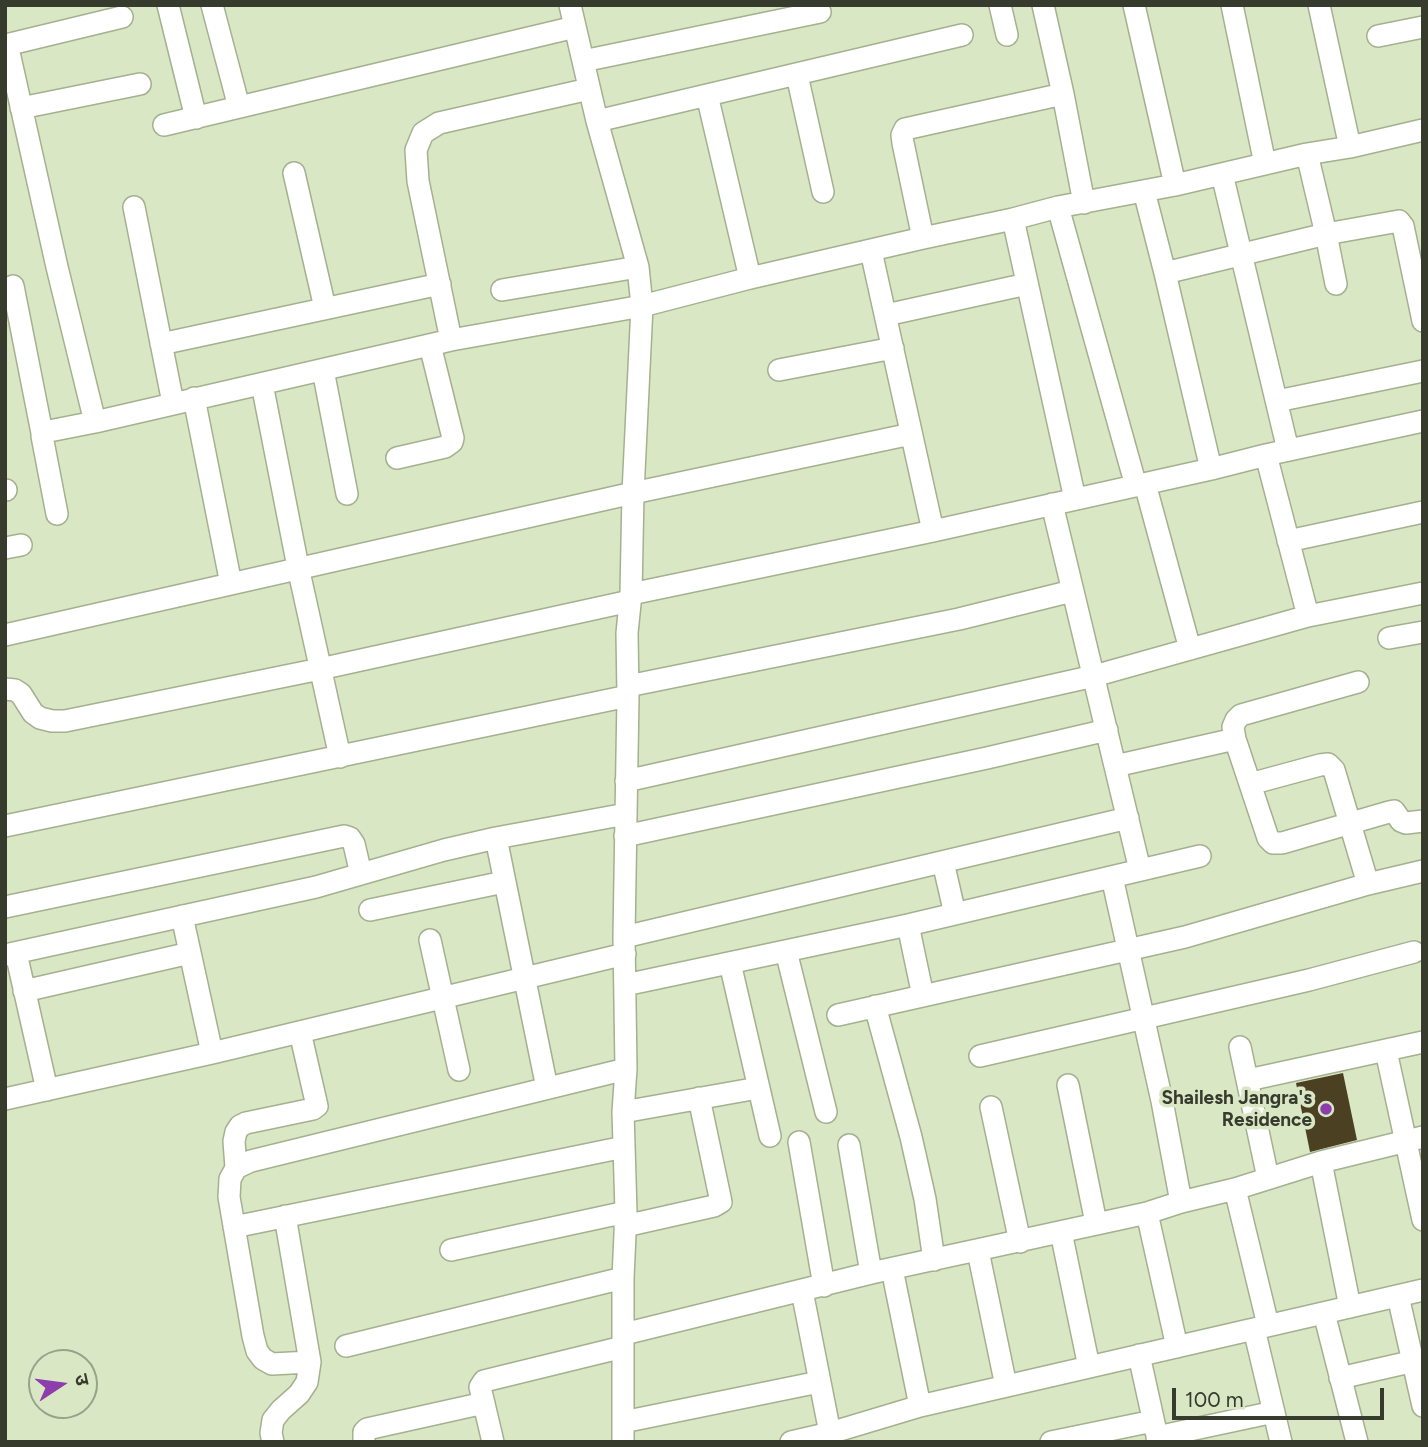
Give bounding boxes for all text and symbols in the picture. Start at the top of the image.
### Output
place label: Shailesh Jangra's Residence [1161,1087,1312,1131]
marker: Shailesh Jangra's Residence [1318,1101,1334,1117]
north arrow [28,1349,98,1419]
text: उ [70,1372,94,1388]
scale bar [1176,1374,1388,1418]
text: 100 m [1185,1387,1244,1412]

